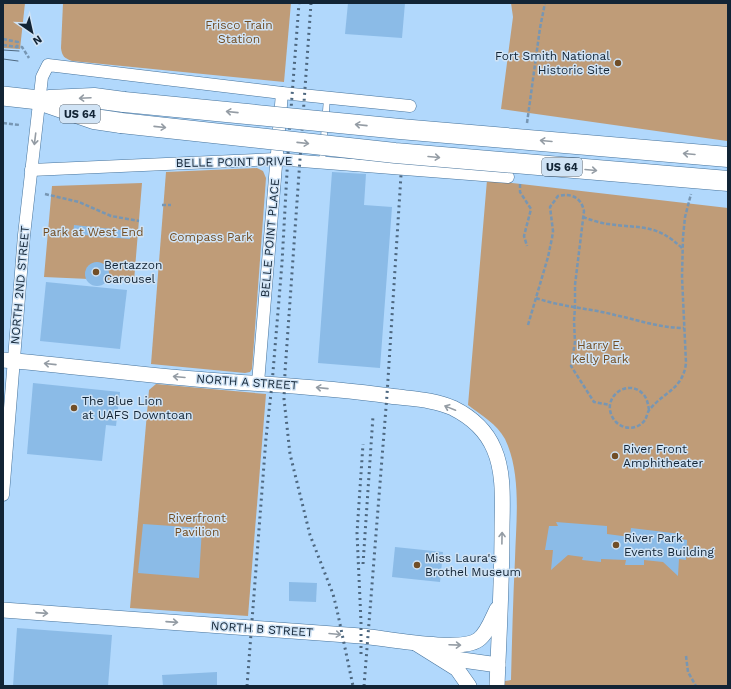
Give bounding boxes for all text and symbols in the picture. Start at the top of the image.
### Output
north arrow [12,12,52,52]
park label: Frisco Train Station [205,18,273,46]
text: N [30,32,44,48]
place label: Fort Smith National Historic Site [495,49,610,77]
marker: Fort Smith National Historic Site [613,58,623,68]
one-way arrow [79,94,92,102]
road number: US 64 [60,105,100,123]
one-way arrow [226,108,239,116]
one-way arrow [355,121,368,129]
one-way arrow [153,124,166,131]
one-way arrow [31,132,39,145]
one-way arrow [540,138,553,145]
one-way arrow [296,139,309,147]
one-way arrow [683,150,696,158]
one-way arrow [427,153,440,160]
street label: BELLE POINT DRIVE [175,154,293,170]
road number: US 64 [542,158,582,176]
one-way arrow [585,166,598,173]
street label: BELLE POINT PLACE [258,178,282,298]
street label: NORTH 2ND STREET [8,225,32,345]
park label: Park at West End [42,225,144,239]
park label: Compass Park [169,230,253,244]
place label: Bertazzon Carousel [104,258,162,286]
marker: Bertazzon Carousel [91,267,101,277]
park label: Harry E. Kelly Park [571,338,629,366]
one-way arrow [44,361,57,368]
street label: NORTH A STREET [196,371,298,393]
one-way arrow [173,373,186,381]
one-way arrow [316,384,329,392]
place label: The Blue Lion at UAFS Downtoan [82,394,192,422]
marker: The Blue Lion at UAFS Downtoan [69,403,79,413]
one-way arrow [445,403,457,411]
place label: River Front Amphitheater [623,442,703,470]
marker: River Front Amphitheater [610,451,620,461]
park label: Riverfront Pavilion [168,511,226,539]
place label: River Park Events Building [624,531,714,559]
one-way arrow [498,532,506,545]
marker: River Park Events Building [611,540,621,550]
place label: Miss Laura's Brothel Museum [425,551,521,579]
marker: Miss Laura's Brothel Museum [412,560,422,570]
one-way arrow [35,610,48,617]
street label: NORTH B STREET [210,618,314,640]
one-way arrow [165,619,178,626]
one-way arrow [328,630,341,637]
one-way arrow [448,641,461,649]

